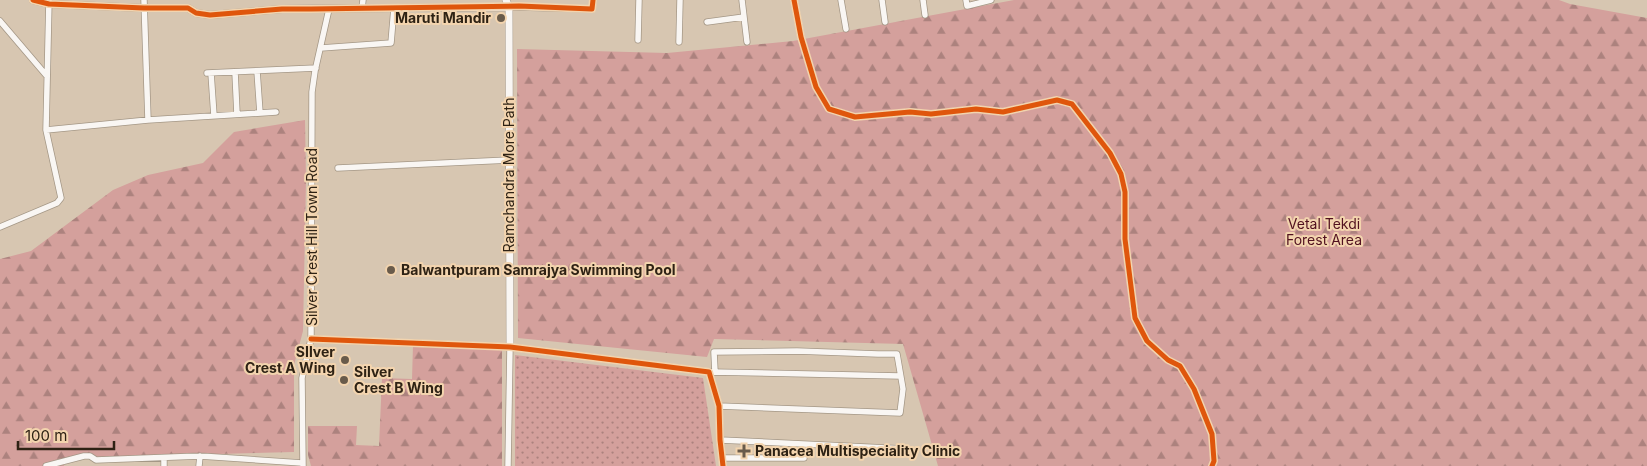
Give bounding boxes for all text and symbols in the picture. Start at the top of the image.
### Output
place label: Maruti Mandir [395,9,491,26]
marker: Maruti Mandir [495,12,507,24]
street label: Ramchandra More Path [500,98,517,252]
street label: Silver Crest Hill Town Road [303,148,320,326]
park label: Vetal Tekdi Forest Area [1286,215,1362,248]
place label: Balwantpuram Samrajya Swimming Pool [401,261,676,278]
marker: Balwantpuram Samrajya Swimming Pool [385,264,397,276]
place label: SIlver Crest A Wing [245,343,335,376]
marker: SIlver Crest A Wing [339,354,351,366]
place label: Silver Crest B Wing [354,363,443,396]
marker: Silver Crest B Wing [338,374,350,386]
scale bar [18,418,114,450]
text: 100 m [25,426,67,445]
place label: Panacea Multispeciality Clinic [755,442,960,459]
marker: Panacea Multispeciality Clinic [737,444,751,458]

